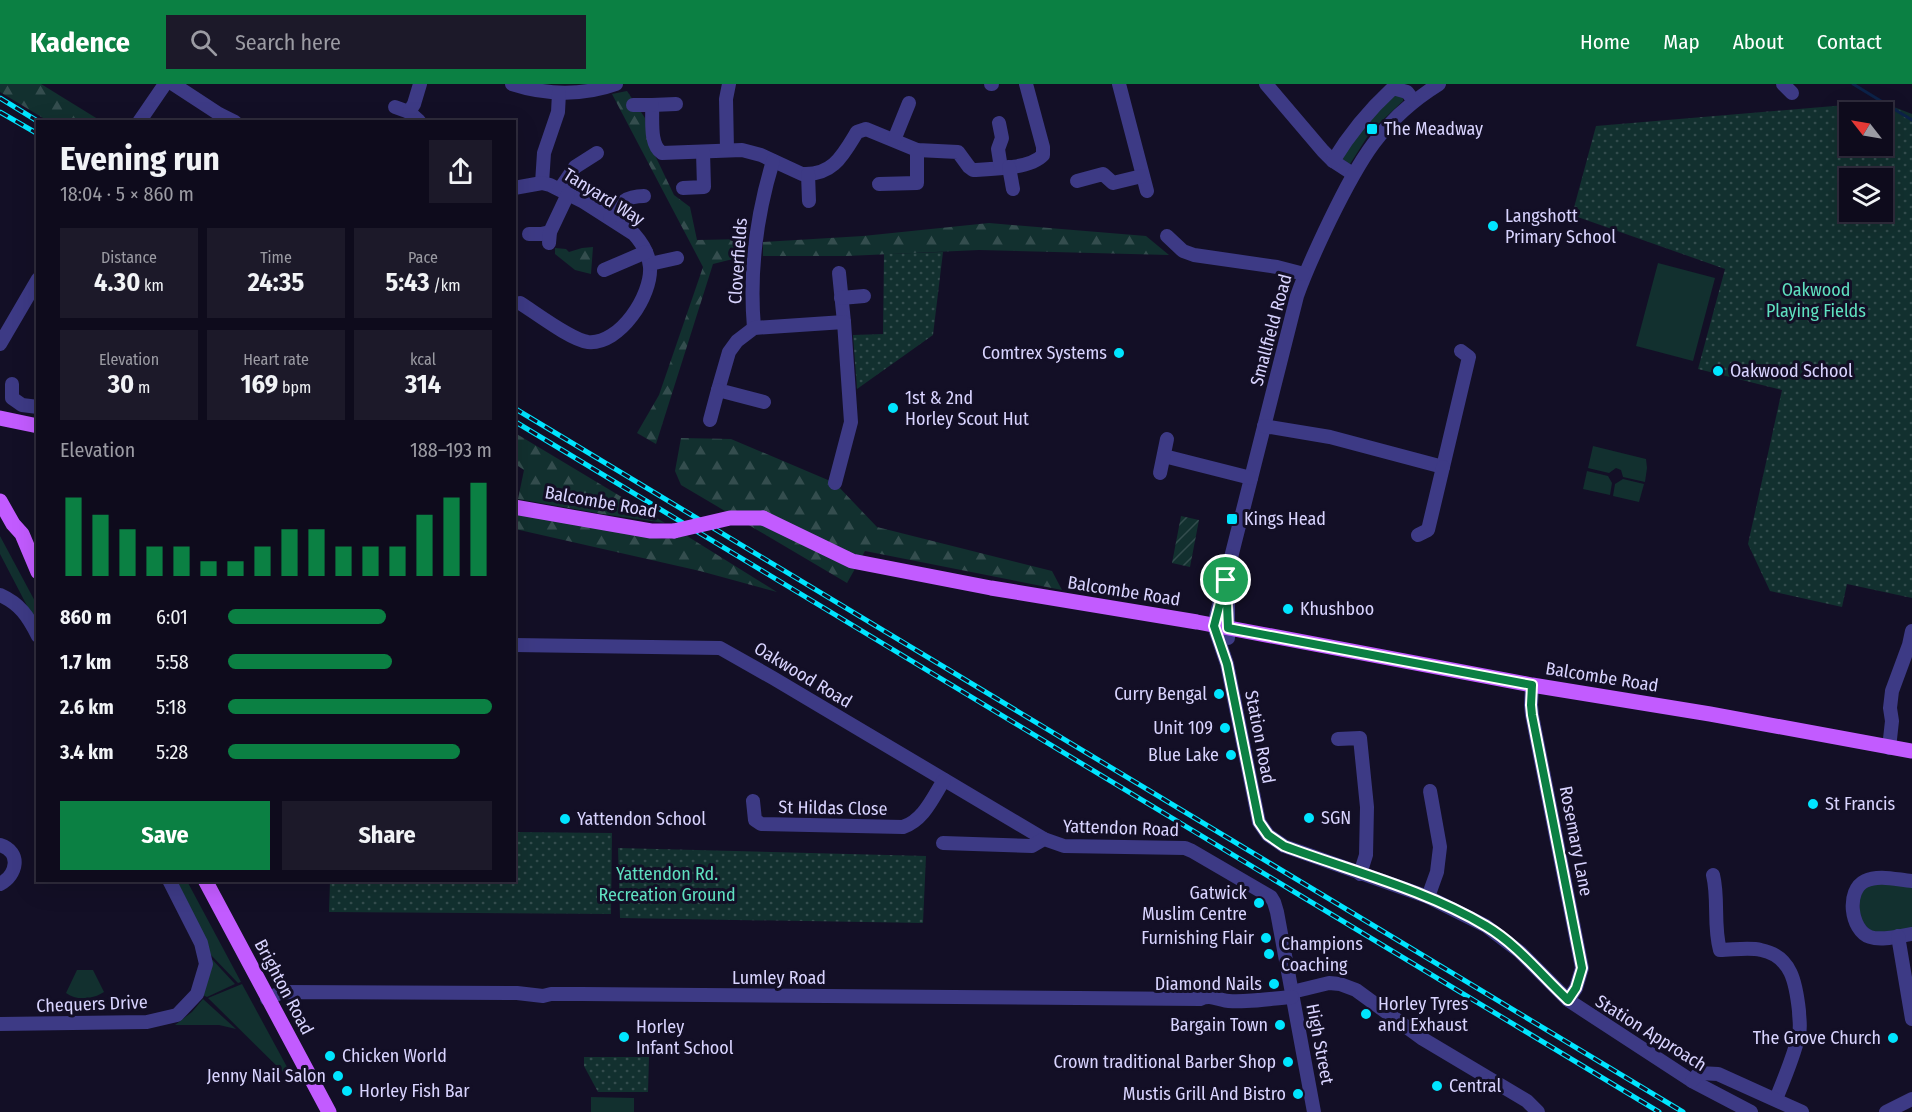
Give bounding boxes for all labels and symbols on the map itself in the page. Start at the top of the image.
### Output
north arrow [1839,102,1893,156]
place label: The Meadway [1384,118,1483,140]
marker: The Meadway [1365,122,1379,136]
street label: Tanyard Way [559,163,649,231]
place label: Langshott Primary School [1505,205,1616,248]
street label: Cloverfields [724,217,752,305]
marker: Langshott Primary School [1486,219,1500,233]
street label: Smallfield Road [1245,272,1297,388]
park label: Oakwood Playing Fields [1766,279,1866,322]
place label: Comtrex Systems [982,342,1107,364]
marker: Comtrex Systems [1112,346,1126,360]
place label: Oakwood School [1730,360,1853,382]
marker: Oakwood School [1711,364,1725,378]
place label: 1st & 2nd Horley Scout Hut [905,387,1029,430]
marker: 1st & 2nd Horley Scout Hut [886,401,900,415]
street label: Balcombe Road [543,481,659,523]
place label: Kings Head [1244,508,1326,530]
marker: Kings Head [1225,512,1239,526]
pin [1200,554,1251,605]
street label: Balcombe Road [1066,571,1182,611]
place label: Khushboo [1300,598,1374,620]
marker: Khushboo [1281,602,1295,616]
street label: Oakwood Road [750,637,856,713]
street label: Balcombe Road [1544,657,1660,697]
place label: Curry Bengal [1114,683,1207,705]
marker: Curry Bengal [1212,687,1226,701]
street label: Station Road [1240,689,1280,785]
place label: Unit 109 [1153,717,1213,739]
marker: Unit 109 [1218,721,1232,735]
place label: Blue Lake [1148,744,1219,766]
marker: Blue Lake [1224,748,1238,762]
street label: Rosemary Lane [1555,784,1597,898]
place label: St Francis [1825,793,1896,815]
street label: St Hildas Close [778,796,888,820]
marker: St Francis [1806,797,1820,811]
place label: SGN [1321,807,1351,829]
place label: Yattendon School [577,808,706,830]
marker: SGN [1302,811,1316,825]
marker: Yattendon School [558,812,572,826]
street label: Yattendon Road [1062,815,1180,841]
park label: Yattendon Rd. Recreation Ground [598,863,736,906]
place label: Gatwick Muslim Centre [1142,882,1248,925]
marker: Gatwick Muslim Centre [1252,896,1266,910]
place label: Furnishing Flair [1141,927,1255,949]
marker: Furnishing Flair [1259,931,1273,945]
place label: Champions Coaching [1281,933,1363,976]
street label: Brighton Road [250,936,318,1038]
marker: Champions Coaching [1262,947,1276,961]
street label: Lumley Road [732,967,826,989]
place label: Diamond Nails [1155,973,1262,995]
marker: Diamond Nails [1267,977,1281,991]
street label: Station Approach [1591,990,1711,1076]
street label: Chequers Drive [36,991,148,1017]
place label: Horley Tyres and Exhaust [1378,993,1469,1036]
street label: High Street [1301,1002,1339,1086]
marker: Horley Tyres and Exhaust [1359,1007,1373,1021]
place label: Bargain Town [1170,1014,1268,1036]
place label: Horley Infant School [636,1016,734,1059]
marker: Bargain Town [1273,1018,1287,1032]
place label: The Grove Church [1753,1027,1881,1049]
marker: Horley Infant School [617,1030,631,1044]
marker: The Grove Church [1886,1031,1900,1045]
place label: Chicken World [342,1045,447,1067]
marker: Chicken World [323,1049,337,1063]
place label: Crown traditional Barber Shop [1053,1051,1276,1073]
marker: Crown traditional Barber Shop [1281,1055,1295,1069]
place label: Jenny Nail Salon [207,1065,326,1087]
marker: Jenny Nail Salon [331,1069,345,1083]
place label: Central [1449,1075,1501,1097]
marker: Central [1430,1079,1444,1093]
place label: Horley Fish Bar [359,1080,470,1102]
place label: Mustis Grill And Bistro [1123,1083,1286,1105]
marker: Horley Fish Bar [340,1084,354,1098]
marker: Mustis Grill And Bistro [1291,1087,1305,1101]

